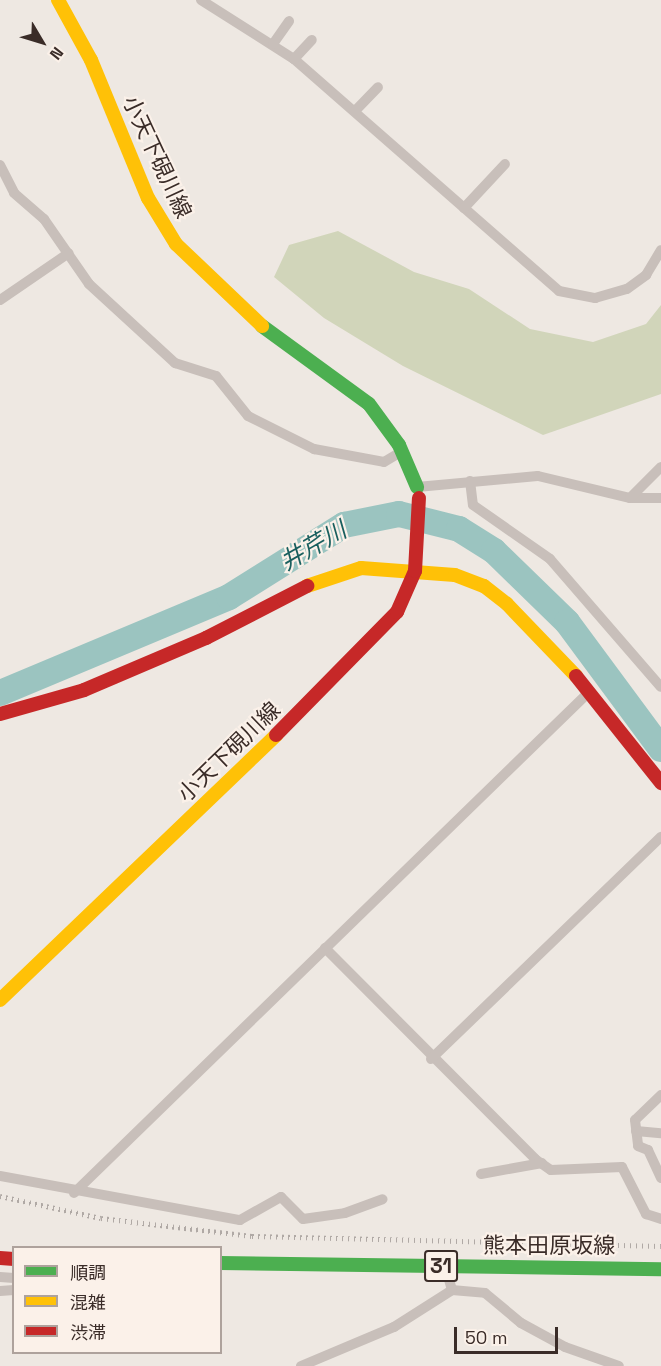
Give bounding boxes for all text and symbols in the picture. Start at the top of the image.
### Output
north arrow [12,12,72,72]
text: N [45,43,68,64]
street label: 小天下硯川線 [117,92,197,222]
water label: 井芹川 [275,516,351,576]
street label: 小天下硯川線 [172,697,286,807]
street label: 熊本田原坂線 [483,1233,615,1259]
legend [12,1246,222,1354]
road number: 31 [423,1248,459,1284]
text: 順調 [70,1261,106,1284]
text: 混雑 [70,1291,106,1314]
scale bar [457,1315,560,1353]
text: 渋滞 [70,1321,106,1344]
text: 50 m [465,1326,507,1349]

